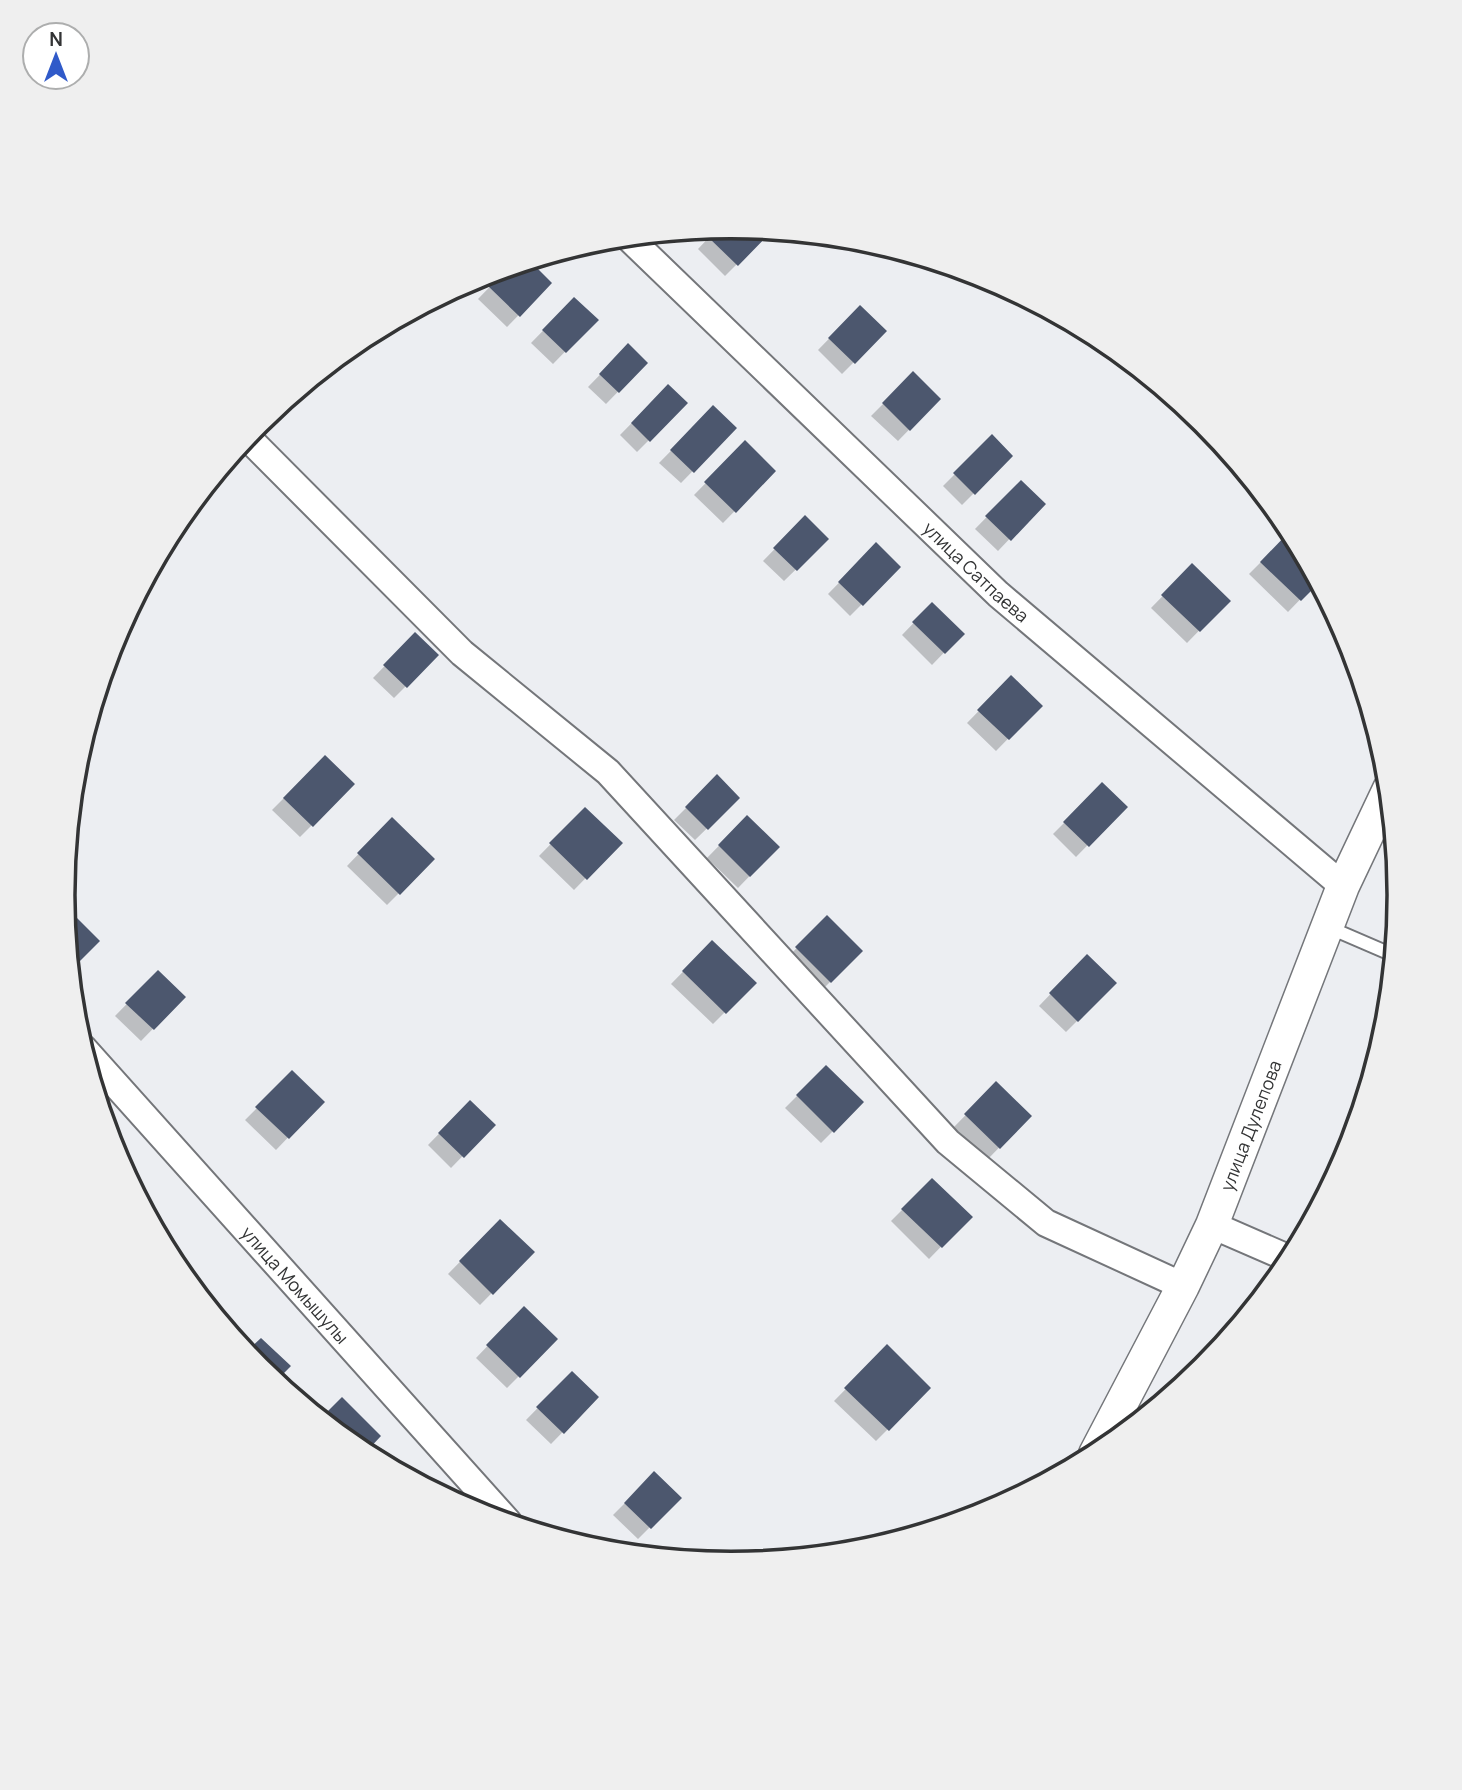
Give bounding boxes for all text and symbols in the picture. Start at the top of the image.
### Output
north arrow [21,21,91,91]
text: N [49,26,63,52]
street label: улица Сатпаева [918,516,1034,627]
street label: улица Дулепова [1214,1057,1287,1194]
street label: улица Момышулы [236,1221,354,1349]

